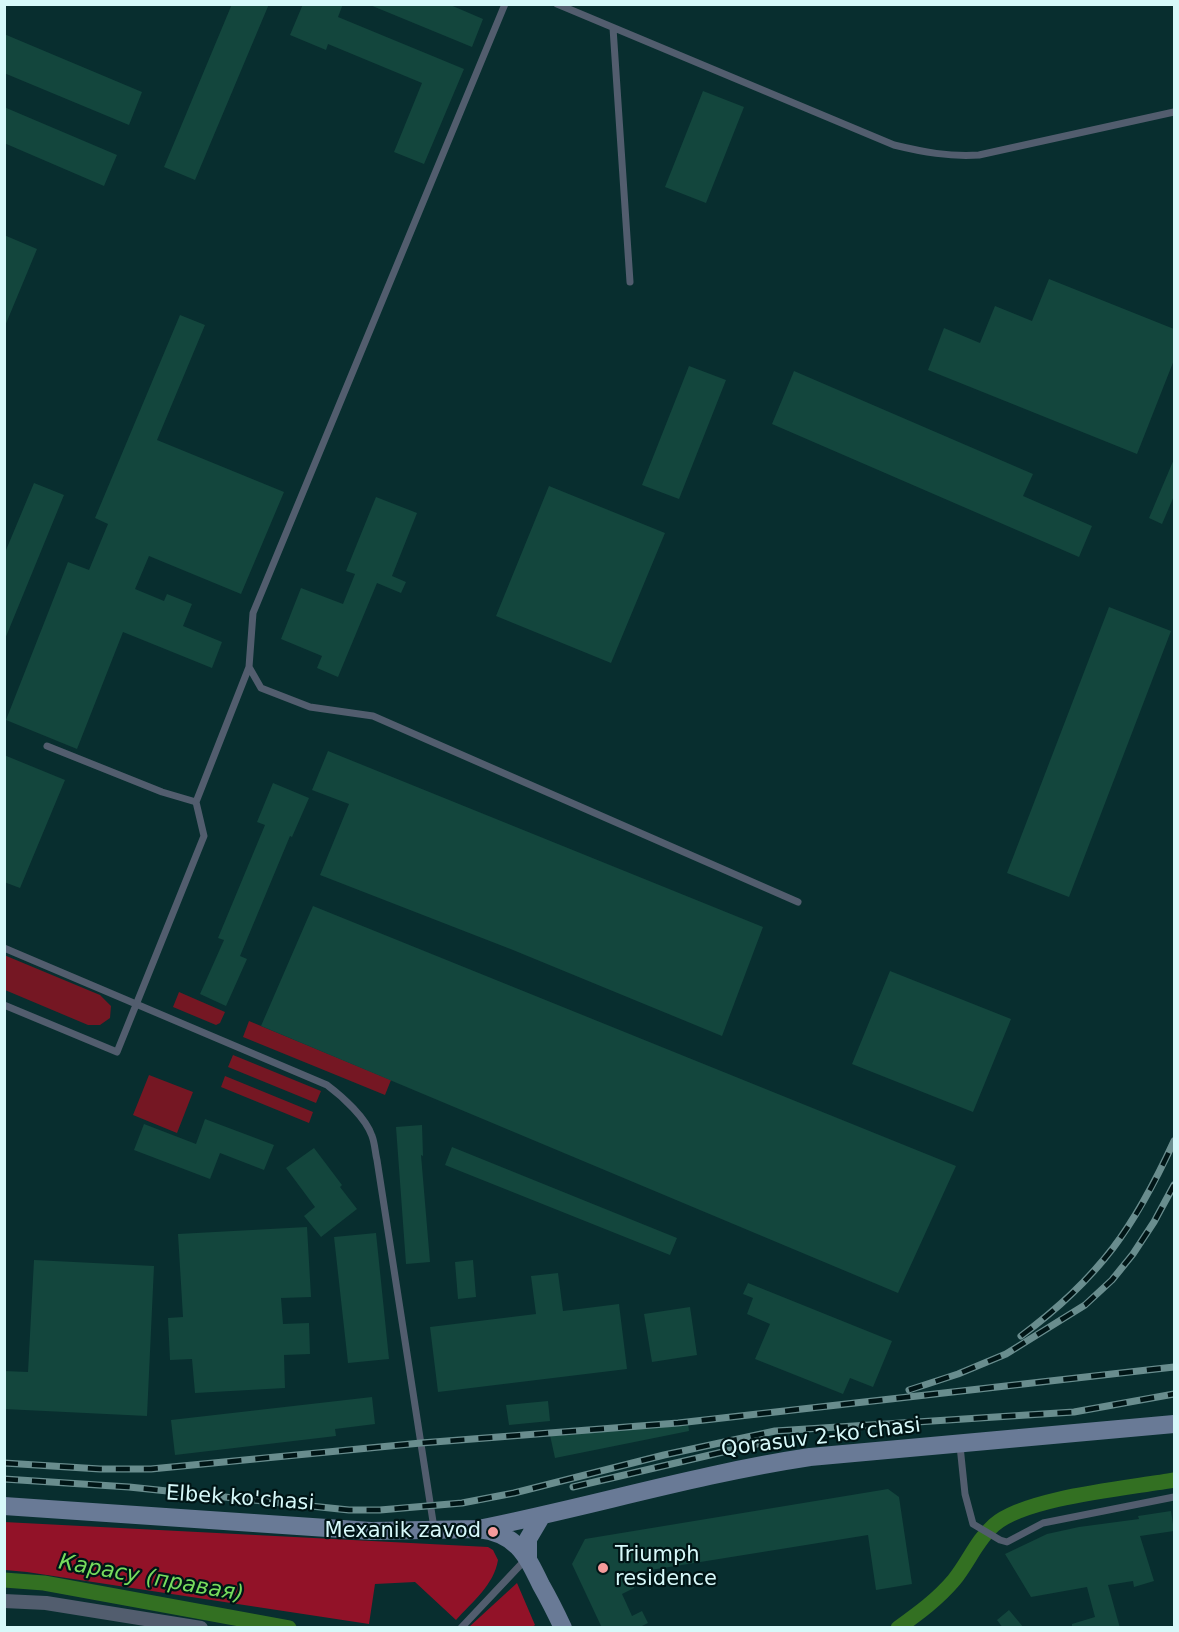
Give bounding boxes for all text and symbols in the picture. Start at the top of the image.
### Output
street label: Qorasuv 2-koʻchasi [720,1413,922,1463]
street label: Elbek ko'chasi [165,1481,315,1517]
place label: Mexanik zavod [325,1519,481,1545]
marker: Mexanik zavod [486,1525,500,1539]
place label: Triumph residence [615,1543,717,1593]
water label: Карасу (правая) [56,1550,246,1608]
marker: Triumph residence [596,1561,610,1575]

